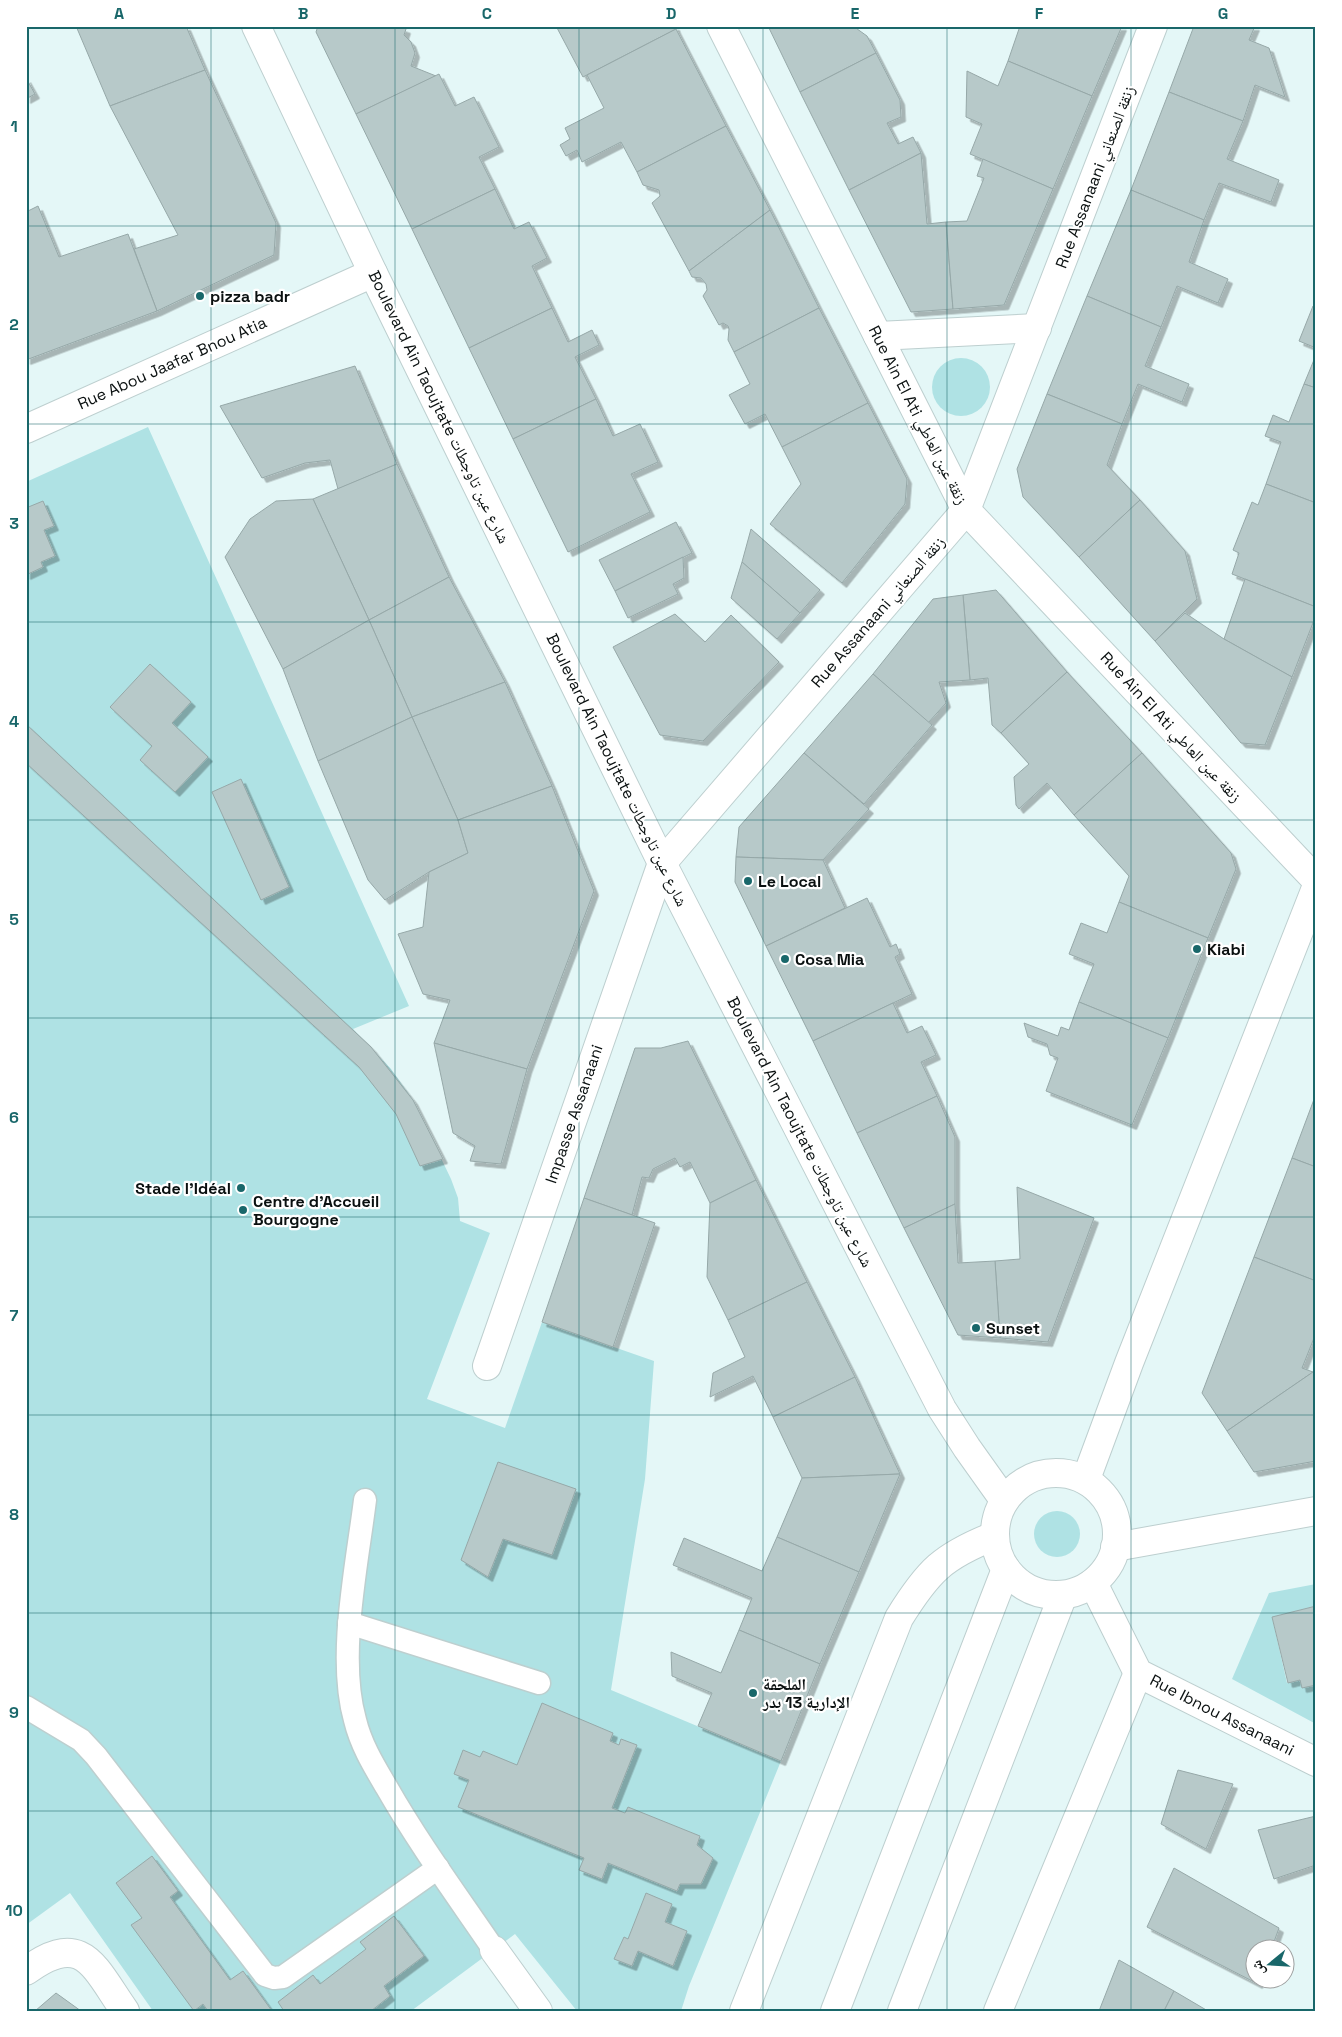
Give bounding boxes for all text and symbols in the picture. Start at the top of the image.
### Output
text: A [114,3,124,24]
text: B [298,3,308,24]
text: C [482,3,492,24]
text: D [666,3,676,24]
text: E [851,3,860,24]
text: F [1035,3,1044,24]
text: G [1218,3,1228,24]
street label: Rue Assanaani زنقة الصنعاني [1050,83,1141,272]
text: 1 [10,116,18,137]
street label: Boulevard Ain Taoujtate شارع عين تاوجطات [364,267,514,547]
place label: pizza badr [210,286,290,307]
marker: pizza badr [194,290,206,302]
street label: Rue Abou Jaafar Bnou Atia [74,312,270,414]
text: 2 [9,314,19,335]
street label: Rue Ain El Ati زنقة عين العاطي [862,322,972,509]
text: 3 [9,513,19,534]
street label: Rue Assanaani زنقة الصنعاني [806,532,951,693]
street label: Boulevard Ain Taoujtate شارع عين تاوجطات [542,630,692,910]
street label: Rue Ain El Ati زنقة عين العاطي [1094,647,1246,808]
text: 4 [9,711,19,732]
place label: Le Local [758,871,821,892]
marker: Le Local [742,875,754,887]
text: 5 [9,909,19,930]
place label: Kiabi [1207,939,1245,960]
marker: Kiabi [1191,943,1203,955]
place label: Cosa Mia [795,949,864,970]
marker: Cosa Mia [779,953,791,965]
street label: Boulevard Ain Taoujtate شارع عين تاوجطات [722,993,878,1271]
street label: Impasse Assanaani [540,1042,608,1186]
text: 6 [9,1107,19,1128]
place label: Stade l'Idéal [135,1178,231,1199]
marker: Stade l'Idéal [235,1182,247,1194]
place label: Centre d'Accueil Bourgogne [253,1191,379,1230]
marker: Centre d'Accueil Bourgogne [237,1204,249,1216]
text: 7 [10,1305,19,1326]
place label: Sunset [986,1318,1040,1339]
marker: Sunset [970,1322,982,1334]
text: 8 [9,1504,19,1525]
street label: Rue Ibnou Assanaani [1146,1670,1298,1760]
place label: الملحقة الإدارية 13 بدر [762,1674,850,1713]
marker: الملحقة الإدارية 13 بدر [747,1687,759,1699]
text: 9 [9,1702,19,1723]
text: 10 [5,1900,23,1921]
north arrow [1244,1940,1294,1990]
text: ش [1247,1958,1268,1978]

